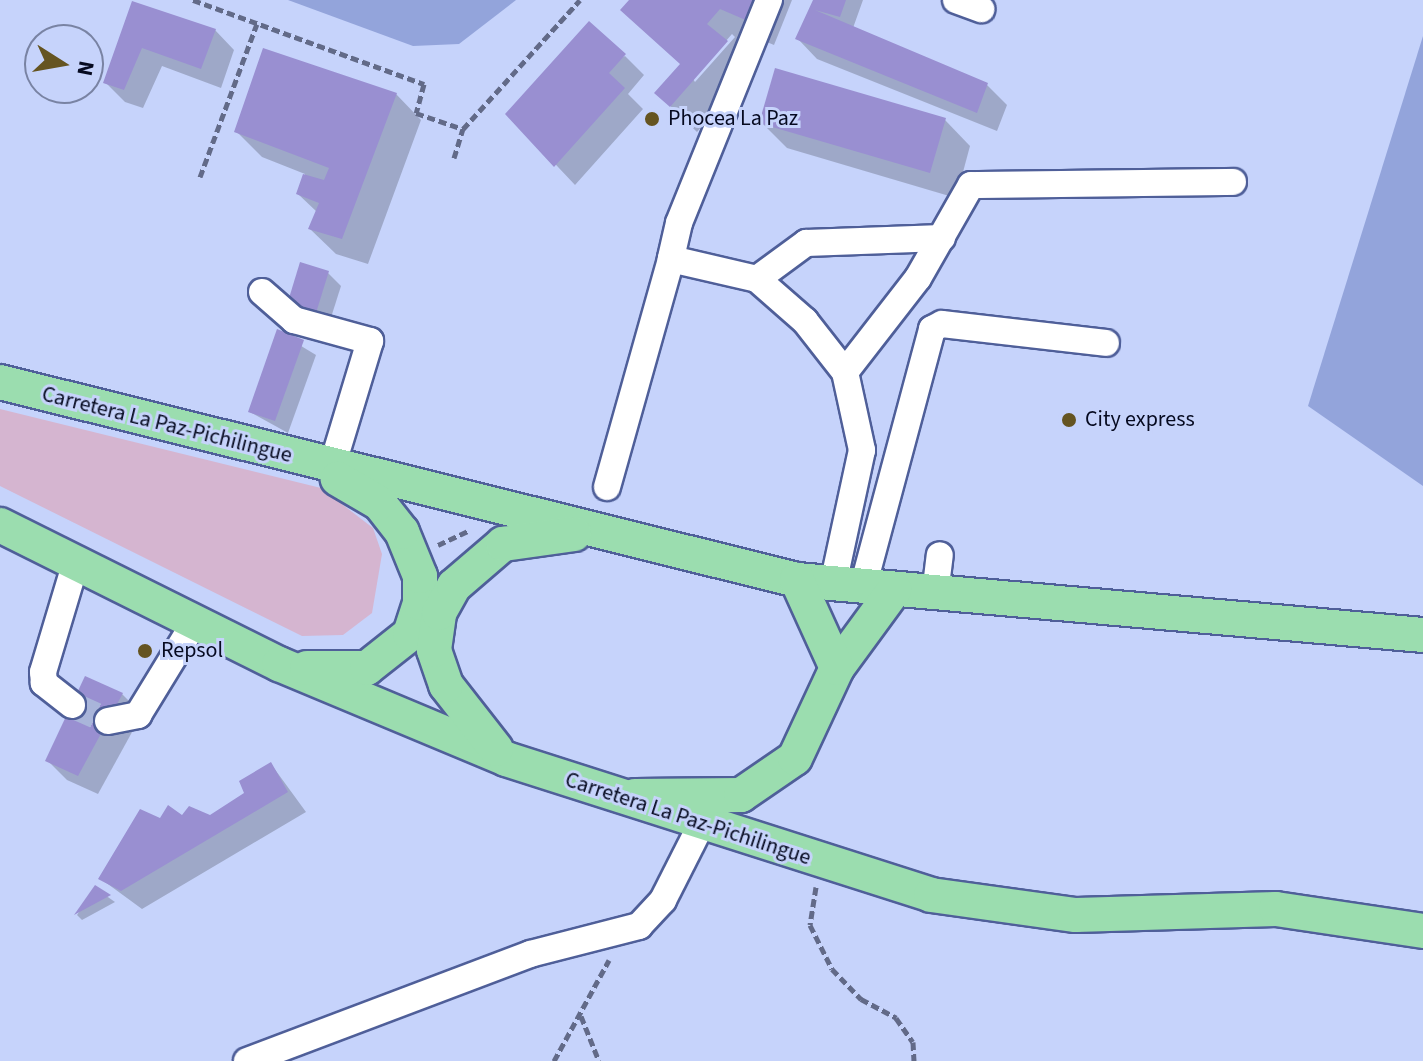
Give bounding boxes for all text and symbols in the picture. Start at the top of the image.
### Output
north arrow [24,24,104,104]
text: N [68,58,103,78]
place label: Phocea La Paz [668,106,798,132]
marker: Phocea La Paz [643,110,661,128]
street label: Carretera La Paz-Pichilingue [39,381,295,469]
place label: City express [1085,407,1195,433]
marker: City express [1060,411,1078,429]
place label: Repsol [161,638,223,664]
marker: Repsol [136,642,154,660]
street label: Carretera La Paz-Pichilingue [562,767,814,871]

